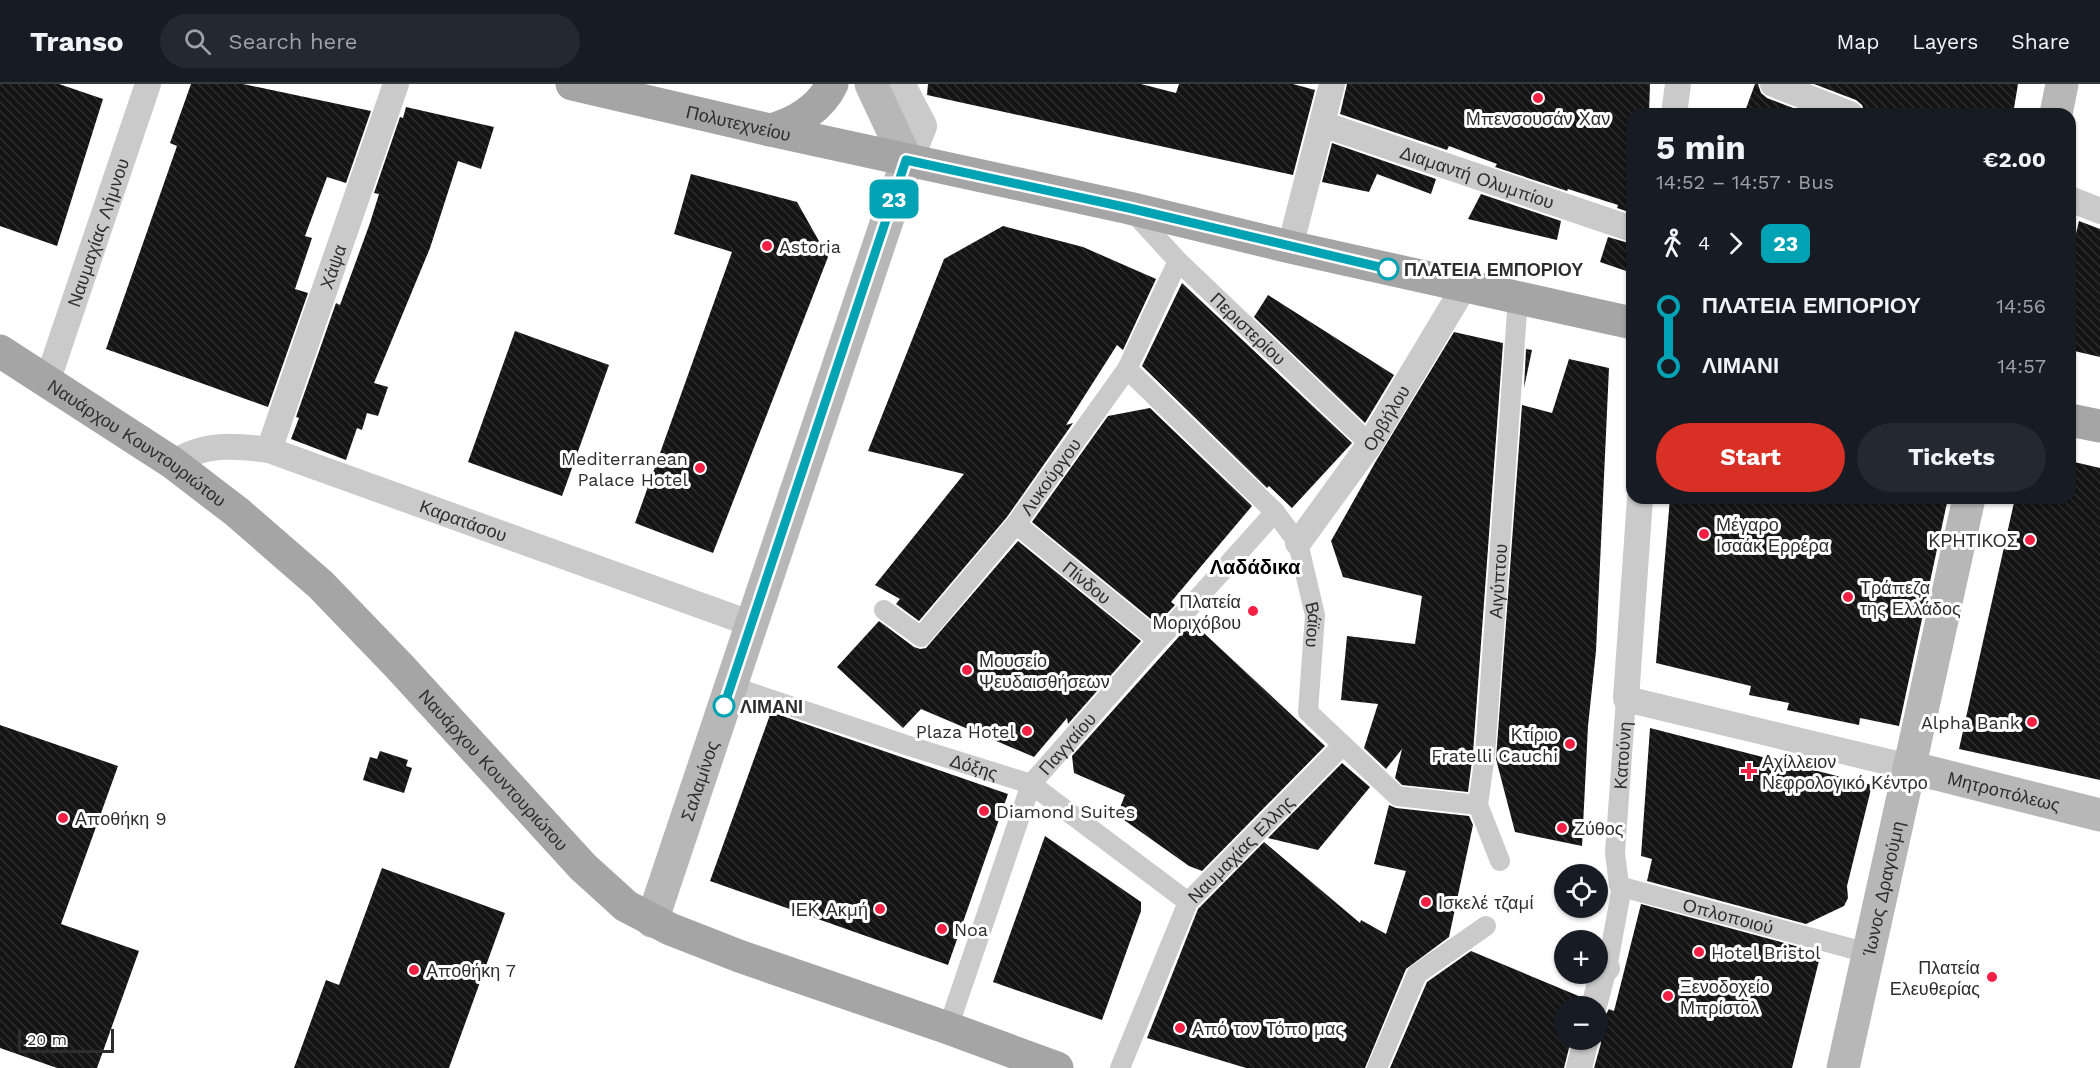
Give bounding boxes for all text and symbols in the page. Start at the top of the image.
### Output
search box [160,14,580,68]
text: Transo [30,25,124,58]
icon: search [181,25,214,58]
text: Search here [229,29,358,54]
text: Map [1836,29,1879,54]
text: Layers [1912,29,1978,54]
text: Share [2011,29,2070,54]
marker: Μπενσουσάν Χαν [1531,91,1545,105]
street label: Πολυτεχνείου [684,100,793,145]
place label: Μπενσουσάν Χαν [1466,108,1610,129]
text: 5 min [1656,128,1746,167]
street label: Διαμαντή Ολυμπίου [1398,141,1557,212]
text: €2.00 [1983,147,2046,172]
street label: Ναυμαχίας Λήμνου [63,155,133,309]
text: 14:52 – 14:57 · Bus [1656,170,1834,194]
line badge: 23 [867,180,921,218]
text: 23 [882,187,906,212]
icon: walk [1656,227,1689,260]
icon: forward [1719,227,1752,260]
text: 4 [1698,231,1710,255]
text: 23 [1773,231,1798,256]
place label: Astoria [779,236,841,257]
marker: Astoria [760,239,774,253]
street label: Χάψα [315,242,350,292]
marker: ΠΛΑΤΕΙΑ ΕΜΠΟΡΙΟΥ [1377,258,1399,280]
place label: ΠΛΑΤΕΙΑ ΕΜΠΟΡΙΟΥ [1404,259,1583,280]
street label: Περιστερίου [1207,288,1290,369]
text: ΠΛΑΤΕΙΑ ΕΜΠΟΡΙΟΥ [1702,293,1921,318]
text: 14:56 [1996,294,2046,318]
text: ΛΙΜΑΝΙ [1702,353,1779,378]
text: 14:57 [1997,354,2046,378]
street label: Ναυάρχου Κουντουριώτου [44,375,231,511]
street label: Ορβήλου [1358,381,1414,455]
button: Start [1656,423,1845,492]
button: Tickets [1857,423,2046,492]
street label: Λυκούργου [1015,434,1085,519]
place label: Mediterranean Palace Hotel [561,448,688,490]
marker: Mediterranean Palace Hotel [693,461,707,475]
street label: Καρατάσου [417,495,510,545]
place label: Μέγαρο Ισαάκ Ερρέρα [1716,514,1829,556]
marker: Μέγαρο Ισαάκ Ερρέρα [1697,527,1711,541]
place label: ΚΡΗΤΙΚΟΣ [1928,530,2018,551]
marker: ΚΡΗΤΙΚΟΣ [2023,533,2037,547]
street label: Αιγύπτου [1484,543,1511,619]
district label: Λαδάδικα [1210,555,1301,579]
street label: Πίνδου [1059,556,1116,608]
place label: Τράπεζα της Ελλάδος [1860,577,1961,619]
marker: Τράπεζα της Ελλάδος [1841,590,1855,604]
place label: Πλατεία Μοριχόβου [1153,591,1241,633]
street label: Βάϊου [1302,599,1326,648]
marker: Πλατεία Μοριχόβου [1246,604,1260,618]
place label: Μουσείο Ψευδαισθήσεων [979,650,1110,692]
marker: Μουσείο Ψευδαισθήσεων [960,663,974,677]
street label: Ναυάρχου Κουντουριώτου [415,685,573,855]
marker: ΛΙΜΑΝΙ [713,695,735,717]
place label: ΛΙΜΑΝΙ [740,696,803,717]
street label: Παγγαίου [1034,708,1100,779]
place label: Alpha Bank [1921,712,2020,733]
marker: Alpha Bank [2025,715,2039,729]
place label: Plaza Hotel [916,721,1015,742]
street label: Κατούνη [1609,721,1635,790]
marker: Plaza Hotel [1020,724,1034,738]
place label: Κτίριο Fratelli Cauchi [1431,724,1558,766]
street label: Σαλαμίνος [676,737,722,824]
marker: Κτίριο Fratelli Cauchi [1563,737,1577,751]
street label: Δόξης [948,749,1001,784]
place label: Αχίλλειον Νεφρολογικό Κέντρο [1762,751,1928,793]
marker: Αχίλλειον Νεφρολογικό Κέντρο [1740,762,1758,780]
street label: Μητροπόλεως [1946,767,2063,815]
street label: Ναυμαχίας Ελλης [1183,791,1298,907]
place label: Diamond Suites [996,801,1135,822]
marker: Diamond Suites [977,804,991,818]
place label: Αποθήκη 9 [75,808,167,829]
marker: Αποθήκη 9 [56,811,70,825]
place label: Ζύθος [1574,818,1624,839]
street label: Ίωνος Δραγούμη [1857,819,1908,959]
marker: Ζύθος [1555,821,1569,835]
map controls [1554,864,1608,1050]
button: locate [1554,864,1608,918]
place label: Ισκελέ τζαμί [1438,892,1534,913]
street label: Οπλοποιού [1681,893,1776,938]
marker: Ισκελέ τζαμί [1419,895,1433,909]
place label: ΙΕΚ Ακμή [791,899,868,920]
marker: ΙΕΚ Ακμή [873,902,887,916]
place label: Noa [954,919,988,940]
marker: Noa [935,922,949,936]
button: + [1554,930,1608,984]
place label: Hotel Bristol [1711,942,1821,963]
marker: Hotel Bristol [1692,945,1706,959]
place label: Πλατεία Ελευθερίας [1890,957,1980,999]
place label: Αποθήκη 7 [426,960,516,981]
marker: Αποθήκη 7 [407,963,421,977]
marker: Πλατεία Ελευθερίας [1985,970,1999,984]
place label: Ξενοδοχείο Μπρίστολ [1680,976,1770,1018]
marker: Ξενοδοχείο Μπρίστολ [1661,989,1675,1003]
button: − [1554,996,1608,1050]
place label: Από τον Τόπο μας [1192,1018,1344,1039]
marker: Από τον Τόπο μας [1173,1021,1187,1035]
scale bar [18,1026,114,1054]
text: 20 m [27,1030,67,1049]

